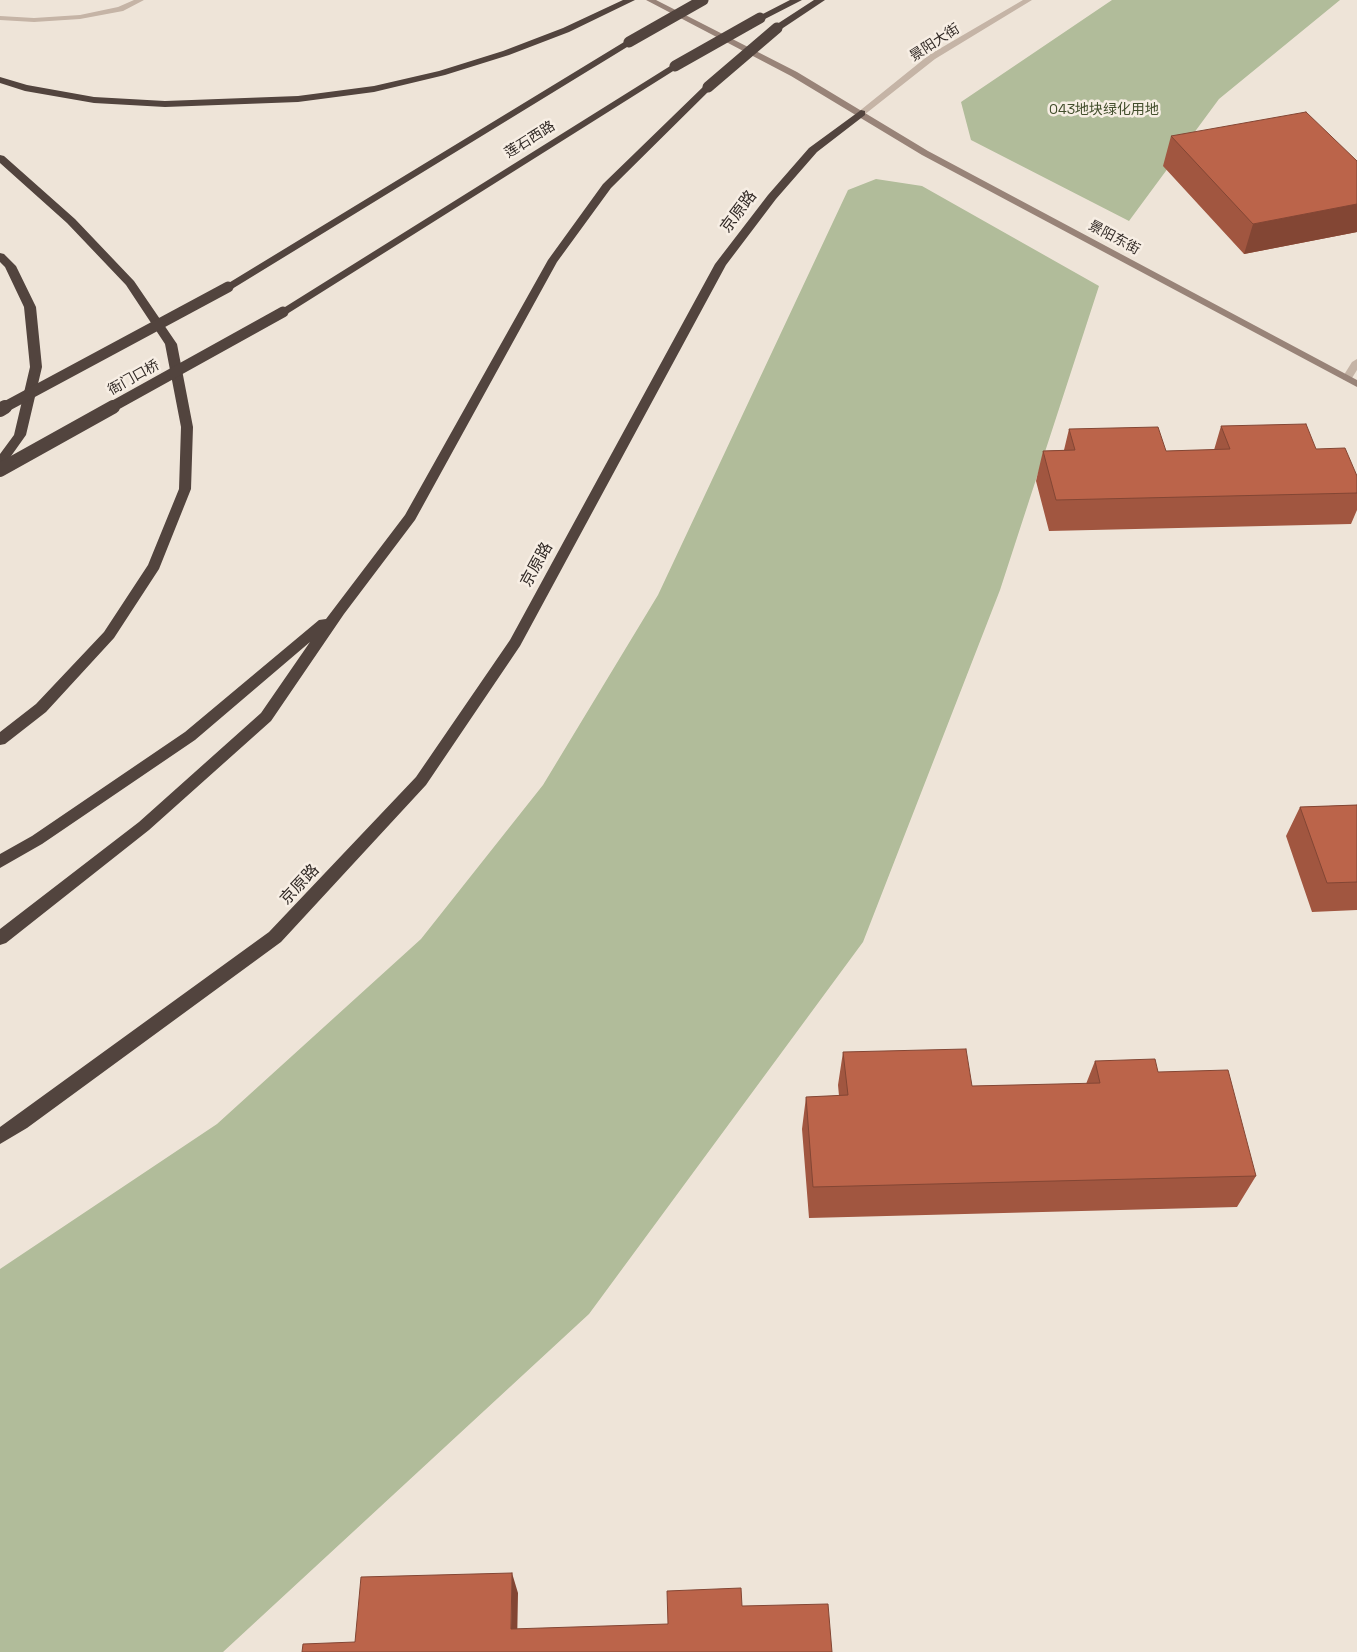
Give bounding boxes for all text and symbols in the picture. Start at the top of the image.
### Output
street label: 景阳大街 [907,21,963,65]
park label: 043地块绿化用地 [1049,102,1159,118]
street label: 莲石西路 [502,118,558,162]
street label: 京原路 [717,187,761,237]
street label: 景阳东街 [1085,217,1143,259]
street label: 衙门口桥 [105,357,163,399]
street label: 京原路 [517,539,557,591]
street label: 京原路 [277,861,323,909]

